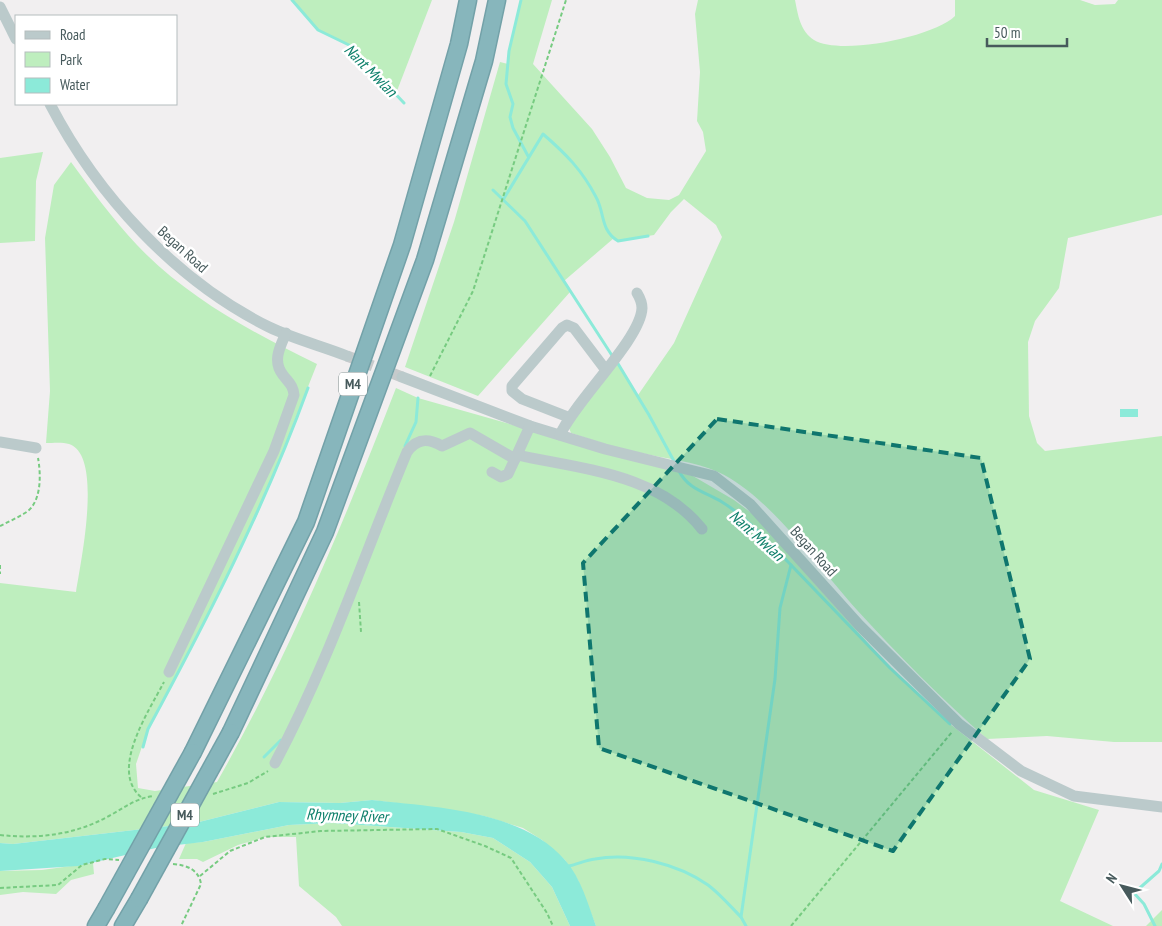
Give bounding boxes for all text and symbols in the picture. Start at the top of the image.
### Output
legend [15,15,178,105]
scale bar [987,15,1067,47]
text: 50 m [994,23,1020,42]
text: Road [60,25,86,44]
water label: Nant Mwlan [340,39,402,101]
text: Park [60,50,82,69]
text: Water [60,75,91,94]
street label: Began Road [154,222,212,276]
road number: M4 [339,372,367,396]
water label: Nant Mwlan [726,505,789,565]
street label: Began Road [787,522,841,580]
road number: M4 [171,804,199,826]
water label: Rhymney River [306,804,391,827]
north arrow [1097,861,1147,911]
text: N [1102,870,1121,887]

